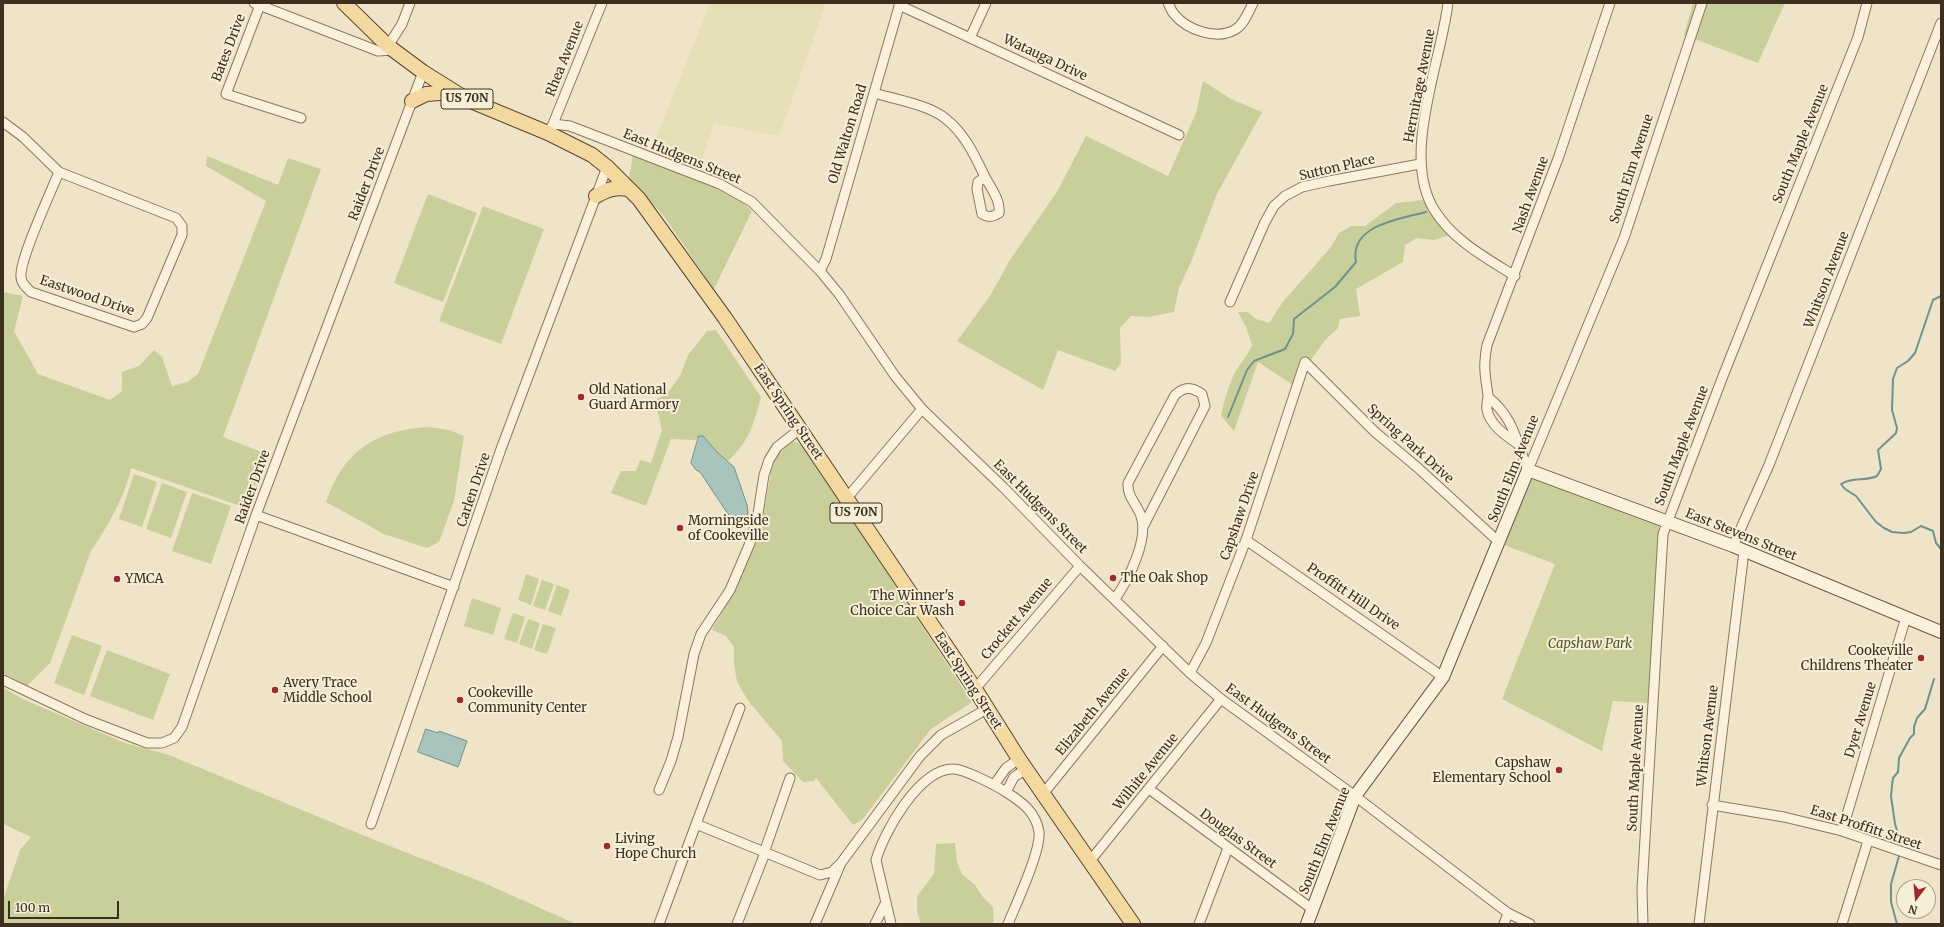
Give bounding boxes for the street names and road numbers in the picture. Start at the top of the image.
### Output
street label: Bates Drive [209,12,249,84]
street label: Rhea Avenue [543,19,587,99]
street label: Hermitage Avenue [1401,28,1439,144]
street label: Watauga Drive [1001,32,1089,84]
street label: Old Walton Road [825,82,871,186]
street label: South Maple Avenue [1770,82,1832,206]
road number: US 70N [441,89,493,109]
street label: South Elm Avenue [1607,112,1657,226]
street label: East Hudgens Street [621,126,743,188]
street label: Raider Drive [346,145,388,223]
street label: Sutton Place [1298,152,1376,184]
street label: Nash Avenue [1510,155,1552,235]
street label: Whitson Avenue [1801,230,1853,330]
street label: Eastwood Drive [38,273,136,319]
street label: East Spring Street [750,361,826,463]
street label: South Maple Avenue [1652,384,1712,508]
street label: Spring Park Drive [1364,401,1456,487]
street label: South Elm Avenue [1485,413,1543,525]
street label: Raider Drive [232,448,274,526]
street label: Carlen Drive [454,451,494,529]
street label: East Hudgens Street [990,457,1090,557]
street label: Capshaw Drive [1218,470,1262,562]
road number: US 70N [830,503,882,523]
street label: East Stevens Street [1683,505,1799,565]
street label: Proffitt Hill Drive [1304,560,1402,634]
street label: Crockett Avenue [978,575,1056,663]
street label: East Spring Street [931,630,1005,732]
street label: Elizabeth Avenue [1053,665,1133,759]
street label: Dyer Avenue [1842,680,1880,760]
street label: East Hudgens Street [1222,681,1334,767]
street label: Whitson Avenue [1694,684,1722,788]
street label: South Maple Avenue [1625,704,1647,832]
street label: Wilhite Avenue [1110,731,1182,813]
street label: South Elm Avenue [1296,785,1354,897]
street label: East Proffitt Street [1808,803,1924,853]
street label: Douglas Street [1197,806,1279,872]

